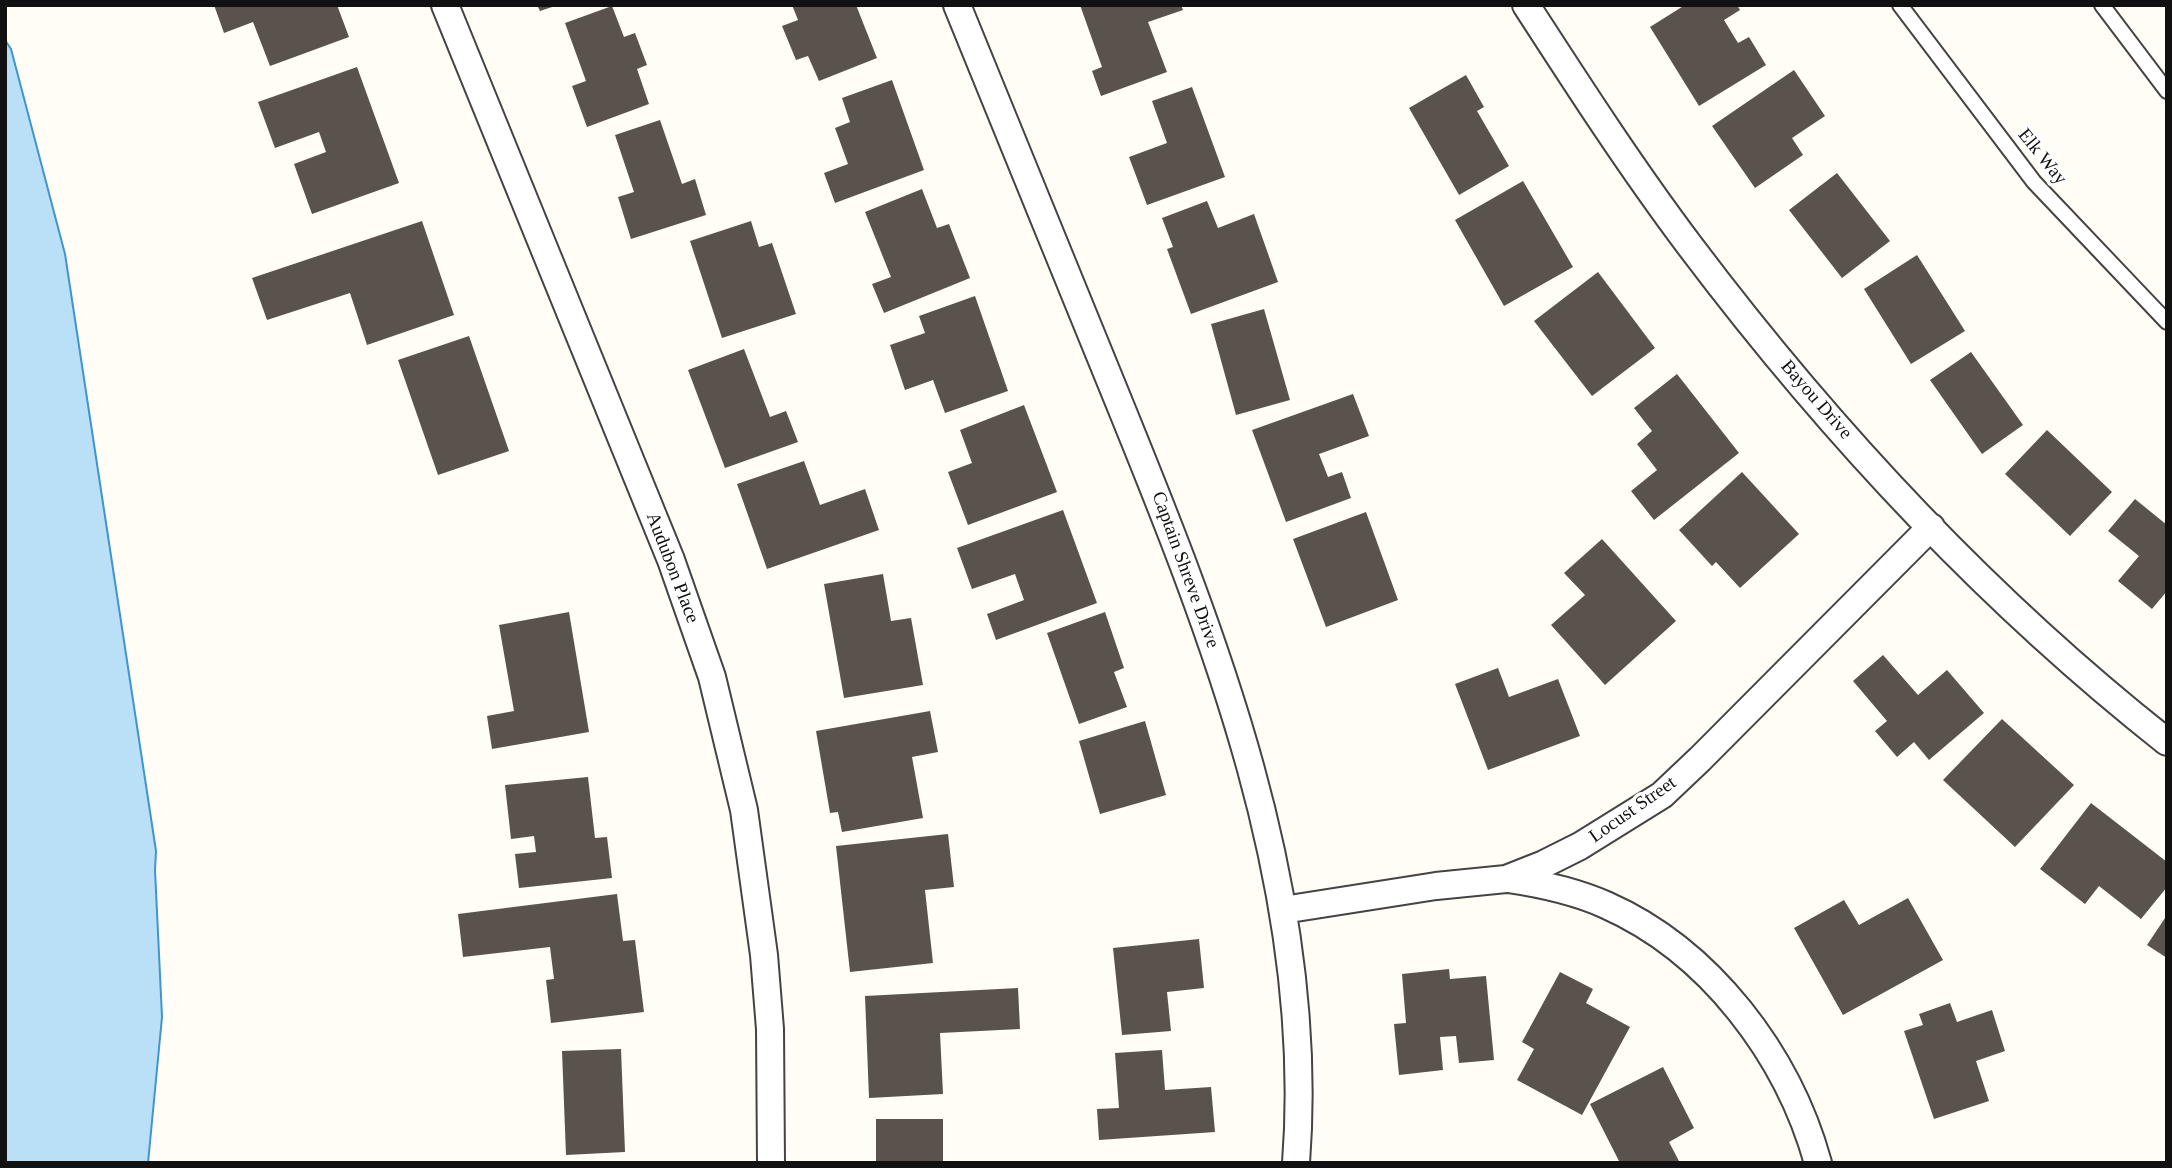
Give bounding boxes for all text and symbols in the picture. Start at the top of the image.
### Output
street label: Elk Way [2013,124,2071,190]
street label: Bayou Drive [1775,356,1857,444]
street label: Captain Shreve Drive [1146,489,1224,651]
street label: Audubon Place [640,509,704,627]
street label: Locust Street [1585,772,1681,848]

